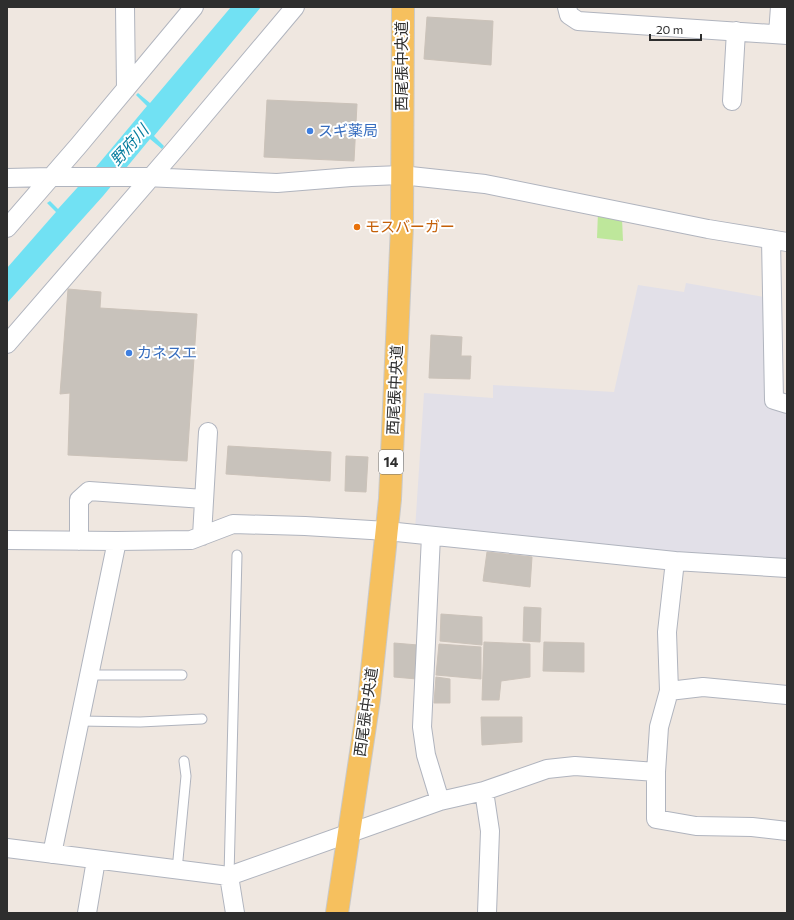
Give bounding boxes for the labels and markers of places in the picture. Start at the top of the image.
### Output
place label: スギ薬局 [318,121,378,139]
marker: スギ薬局 [305,126,315,136]
place label: モスバーガー [365,217,455,235]
marker: モスバーガー [352,222,362,232]
place label: カネスエ [137,343,197,361]
marker: カネスエ [124,348,134,358]

